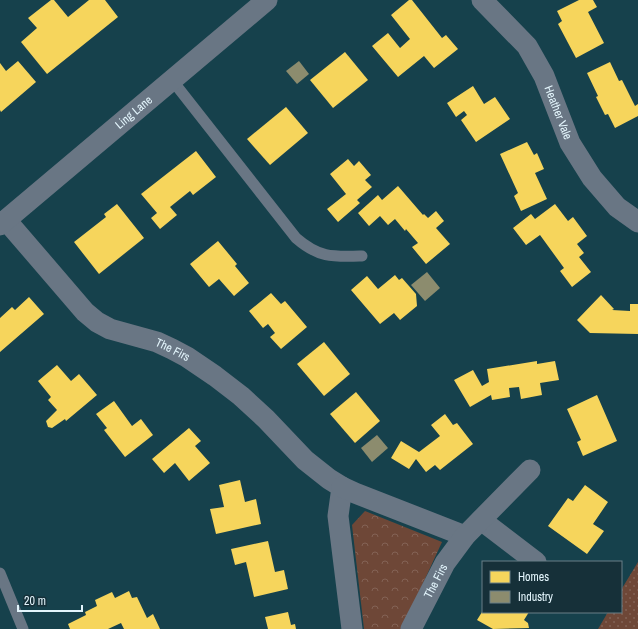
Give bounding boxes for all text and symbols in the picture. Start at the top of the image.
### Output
street label: Heather Vale [540,83,576,142]
street label: Ling Lane [112,92,156,132]
street label: The Firs [153,334,193,365]
street label: The Firs [420,561,451,601]
legend [482,561,622,613]
text: Homes [518,569,549,585]
scale bar [18,587,82,613]
text: Industry [518,589,553,605]
text: 20 m [24,593,46,609]

